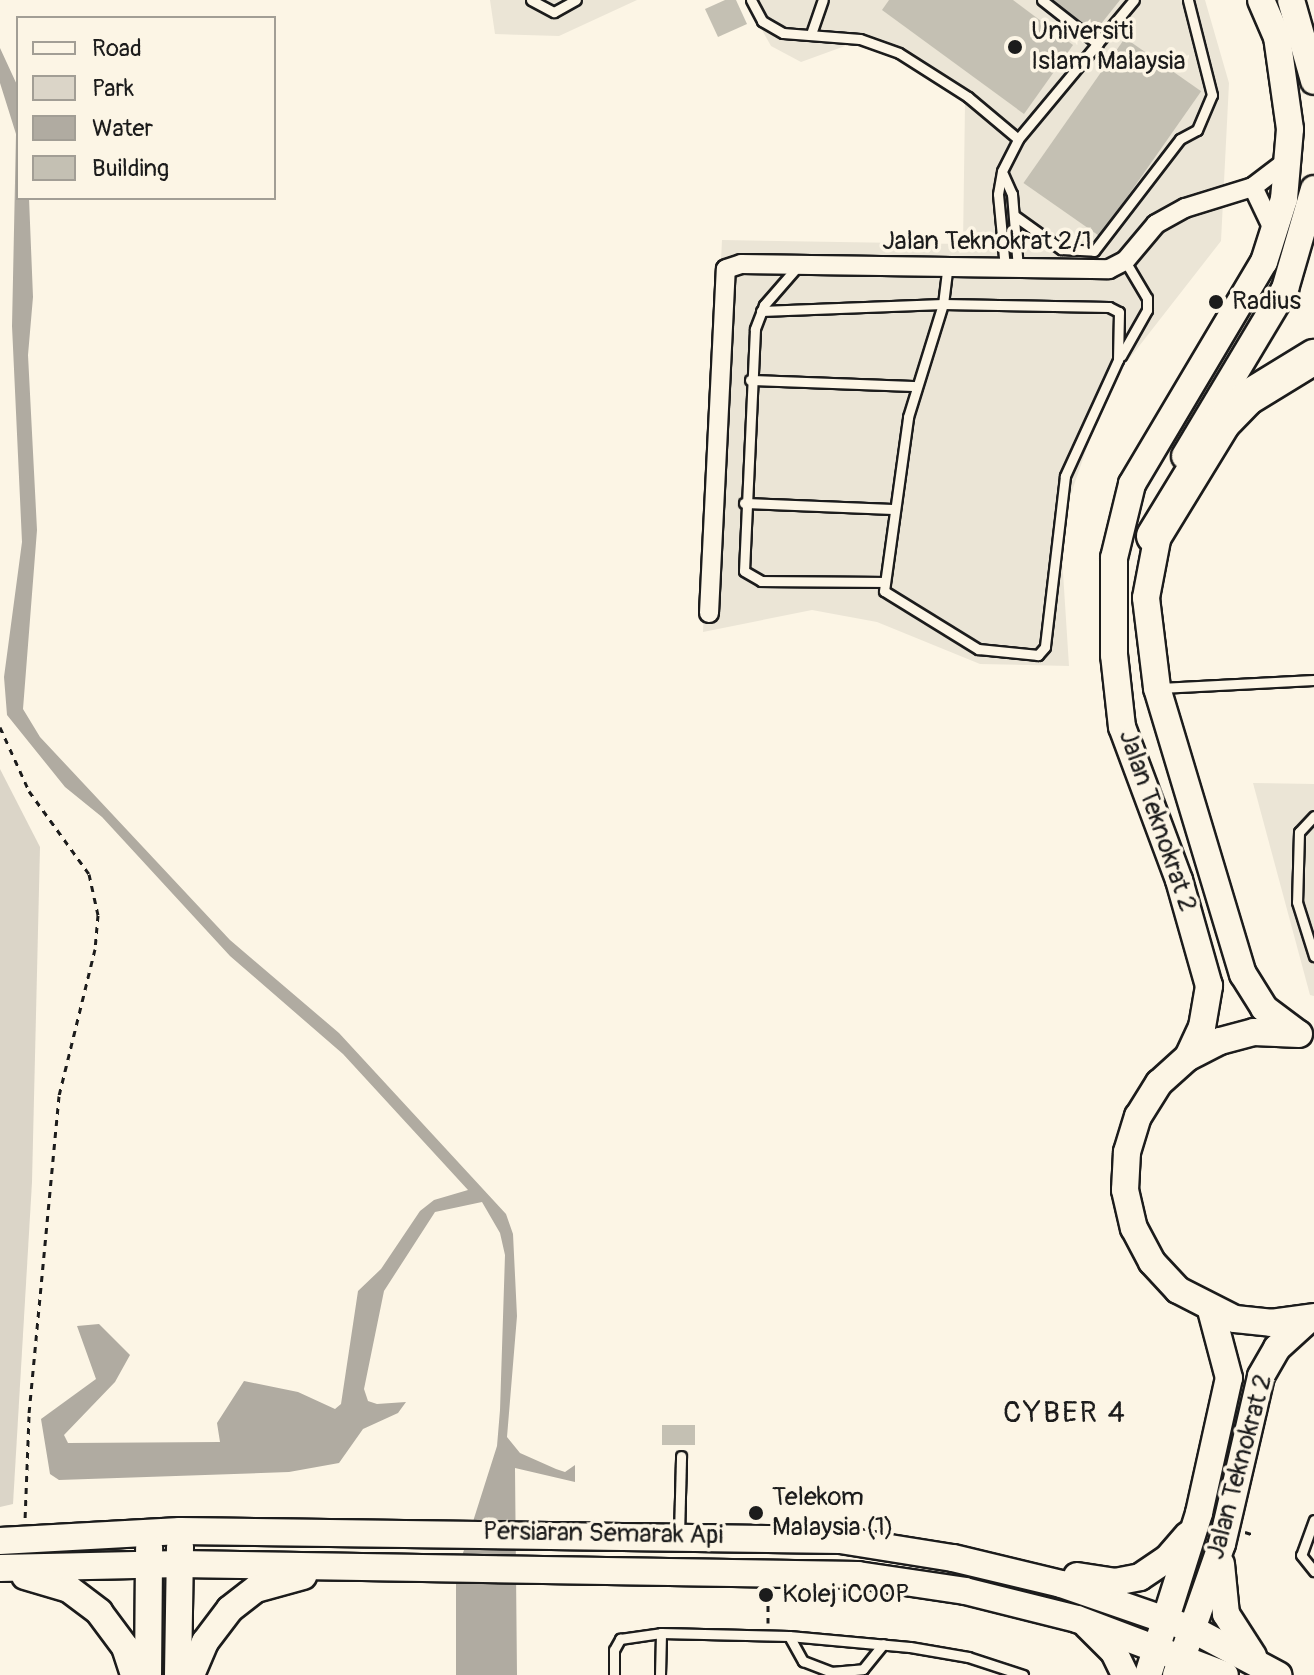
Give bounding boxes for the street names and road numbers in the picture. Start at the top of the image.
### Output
street label: Jalan Teknokrat 2/1 [882,226,1092,258]
street label: Jalan Teknokrat 2 [1111,726,1203,916]
street label: Jalan Teknokrat 2 [1200,1371,1280,1563]
street label: Persiaran Semarak Api [483,1516,723,1552]

